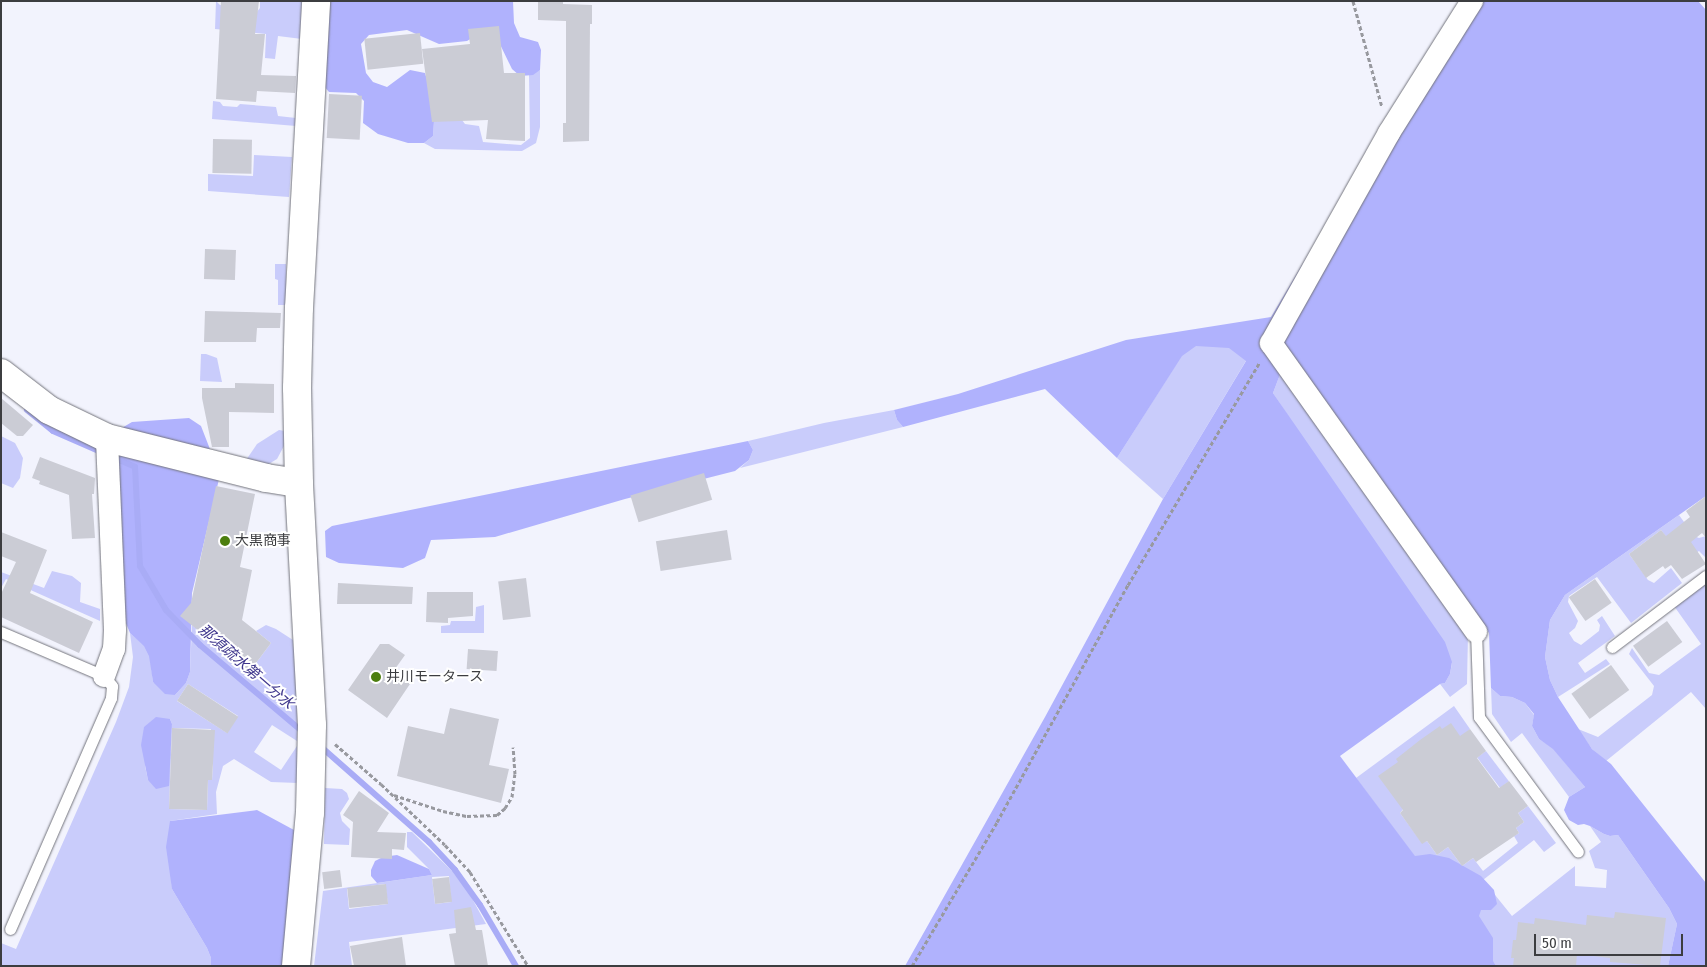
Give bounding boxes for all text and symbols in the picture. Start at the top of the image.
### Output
place label: 大黒商事 [235,533,291,549]
marker: 大黒商事 [219,535,231,547]
water label: 那須疏水第一分水 [195,621,297,713]
place label: 井川モータース [386,669,484,685]
marker: 井川モータース [370,671,382,683]
scale bar [1537,924,1686,956]
text: 50 m [1542,934,1572,952]

